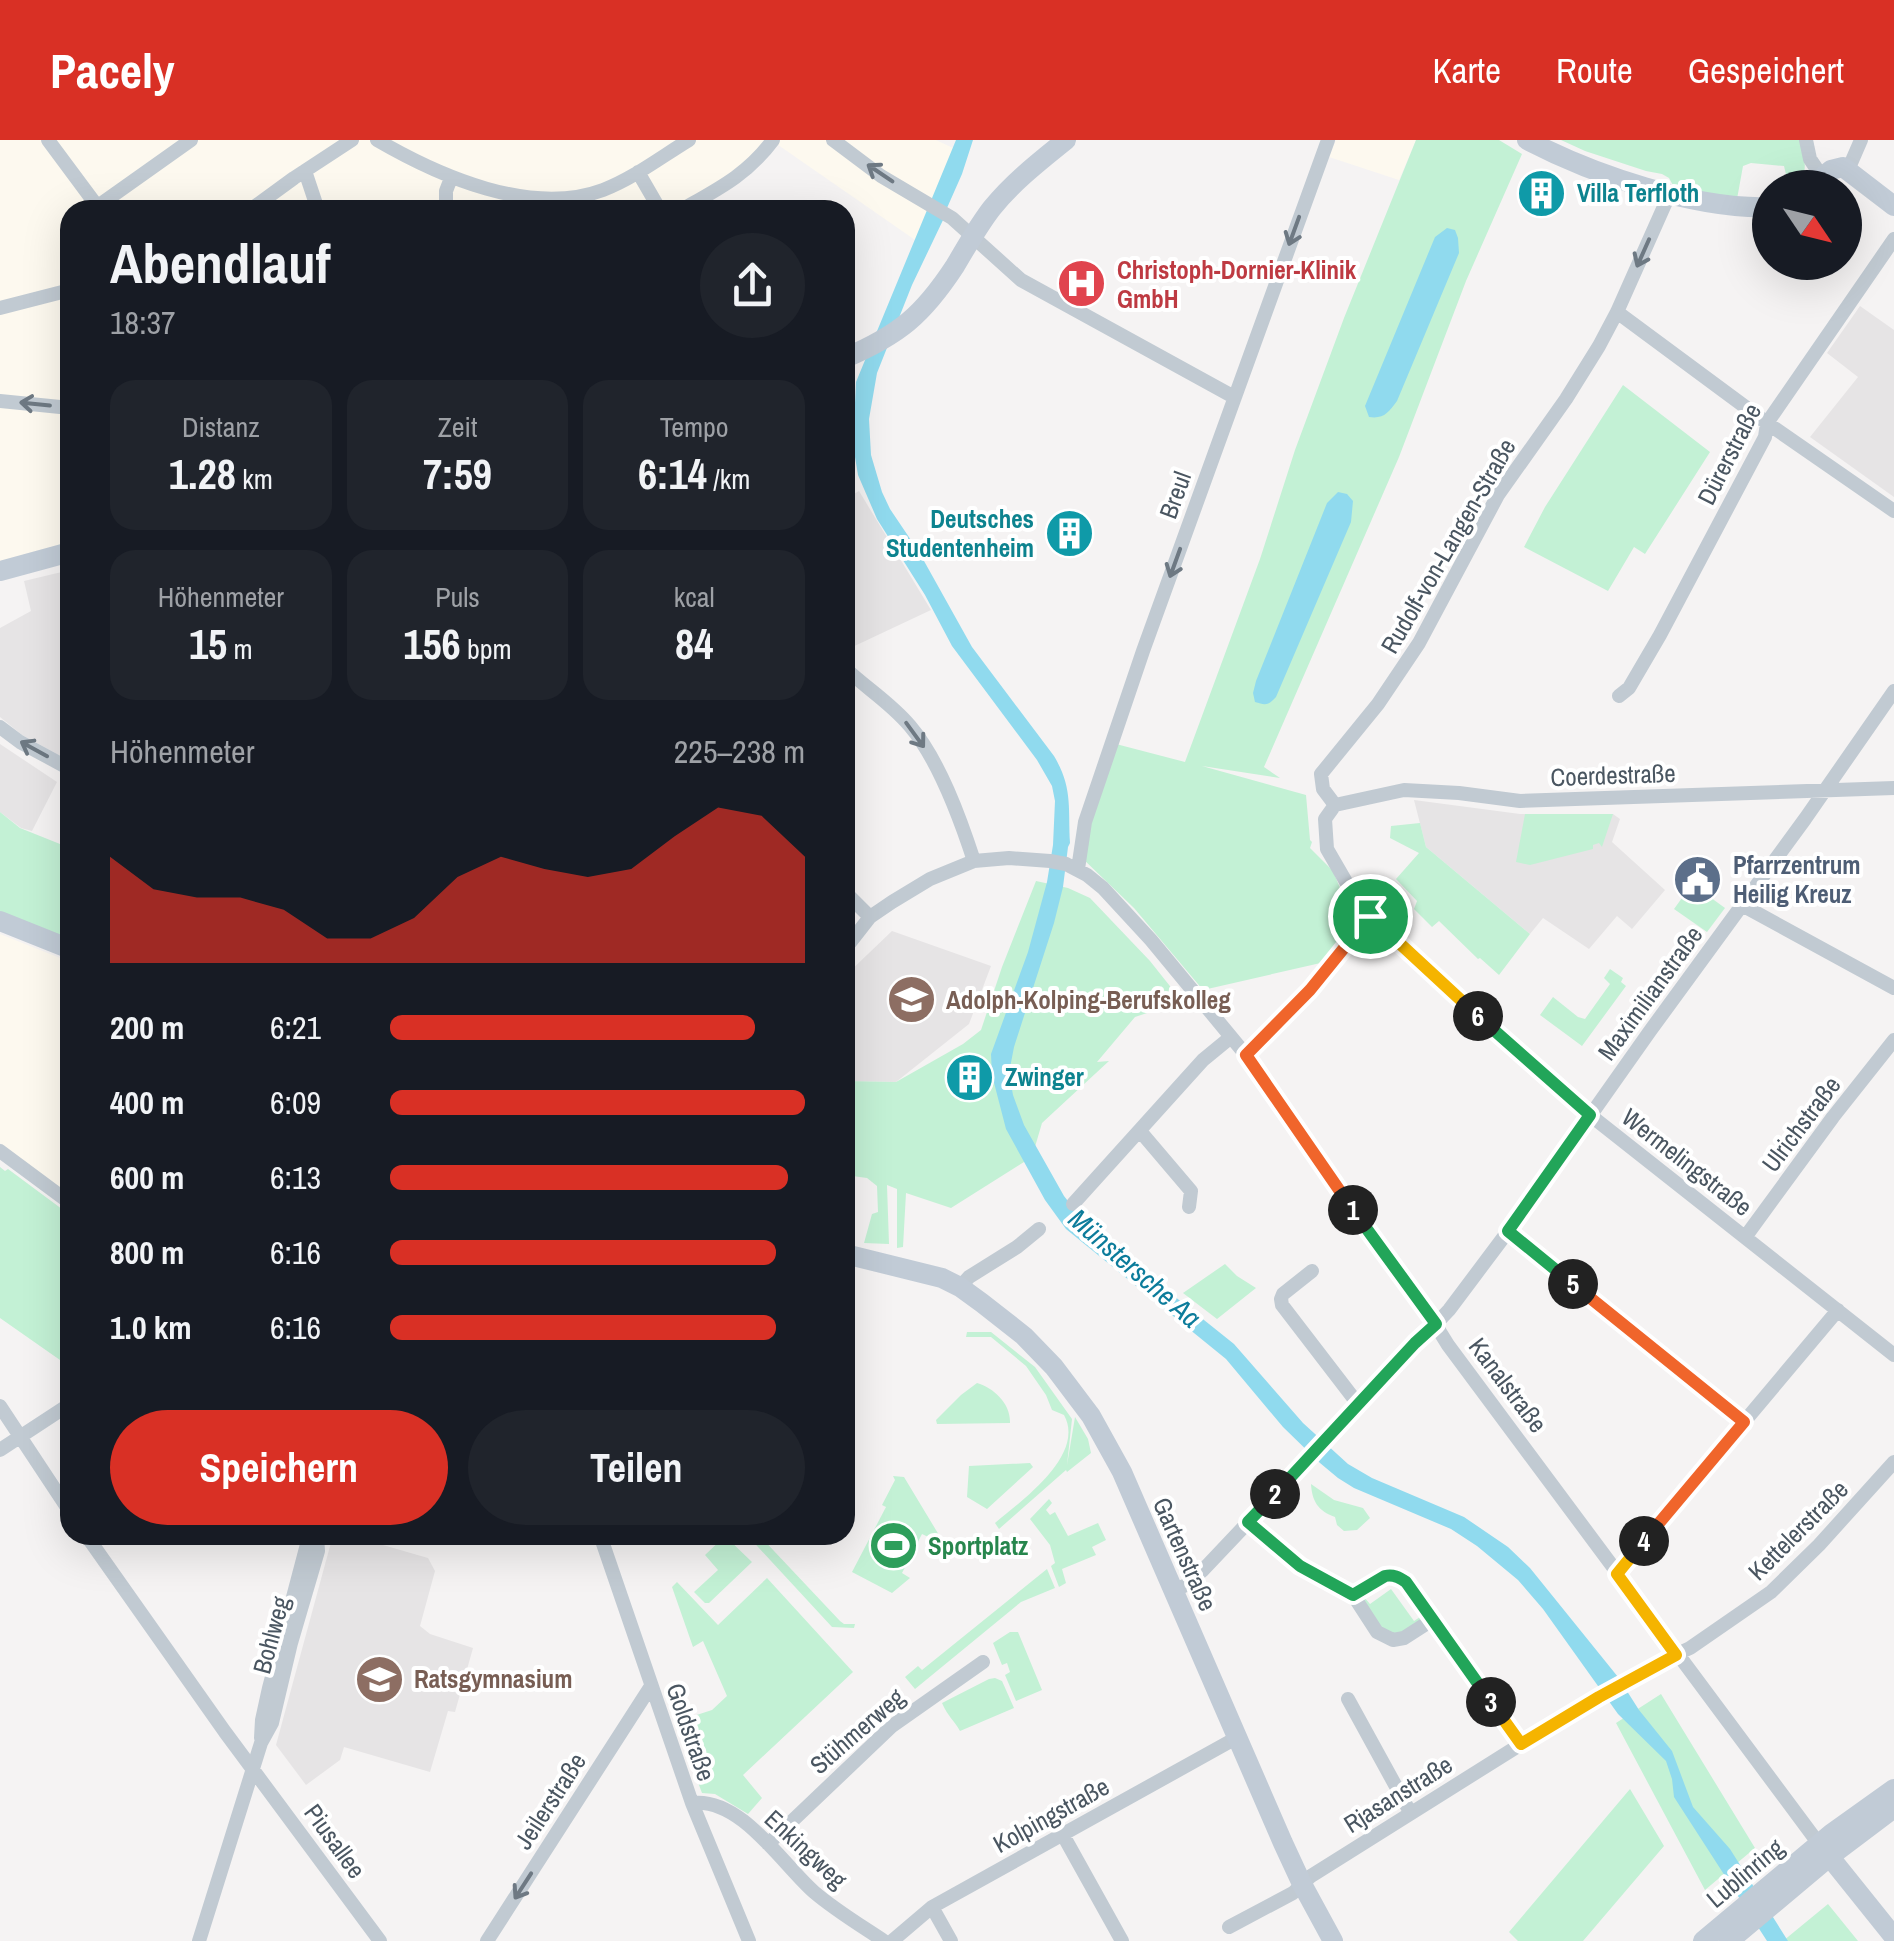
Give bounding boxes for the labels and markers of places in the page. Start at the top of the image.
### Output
building icon: Villa Terfloth [1516,167,1568,219]
place label: Villa Terfloth [1577,176,1699,210]
place label: Christoph-Dornier-Klinik GmbH [1117,253,1357,316]
hospital icon: Christoph-Dornier-Klinik GmbH [1056,258,1108,310]
place label: Deutsches Studentenheim [886,502,1034,565]
building icon: Deutsches Studentenheim [1043,507,1095,559]
place label: Pfarrzentrum Heilig Kreuz [1733,848,1861,911]
public building icon: Pfarrzentrum Heilig Kreuz [1672,853,1724,905]
pin [1328,874,1413,959]
school or university icon: Adolph-Kolping-Berufskolleg [885,974,937,1026]
place label: Adolph-Kolping-Berufskolleg [946,983,1231,1017]
pin: 6 [1453,991,1503,1041]
building icon: Zwinger [944,1051,996,1103]
place label: Zwinger [1005,1060,1084,1094]
pin: 1 [1328,1185,1378,1235]
pin: 5 [1548,1259,1598,1309]
pin: 2 [1250,1469,1300,1519]
pin: 4 [1619,1516,1669,1566]
sports icon: Sportplatz [867,1520,919,1572]
place label: Sportplatz [928,1529,1028,1563]
school or university icon: Ratsgymnasium [353,1653,405,1705]
place label: Ratsgymnasium [414,1662,572,1696]
pin: 3 [1466,1677,1516,1727]

